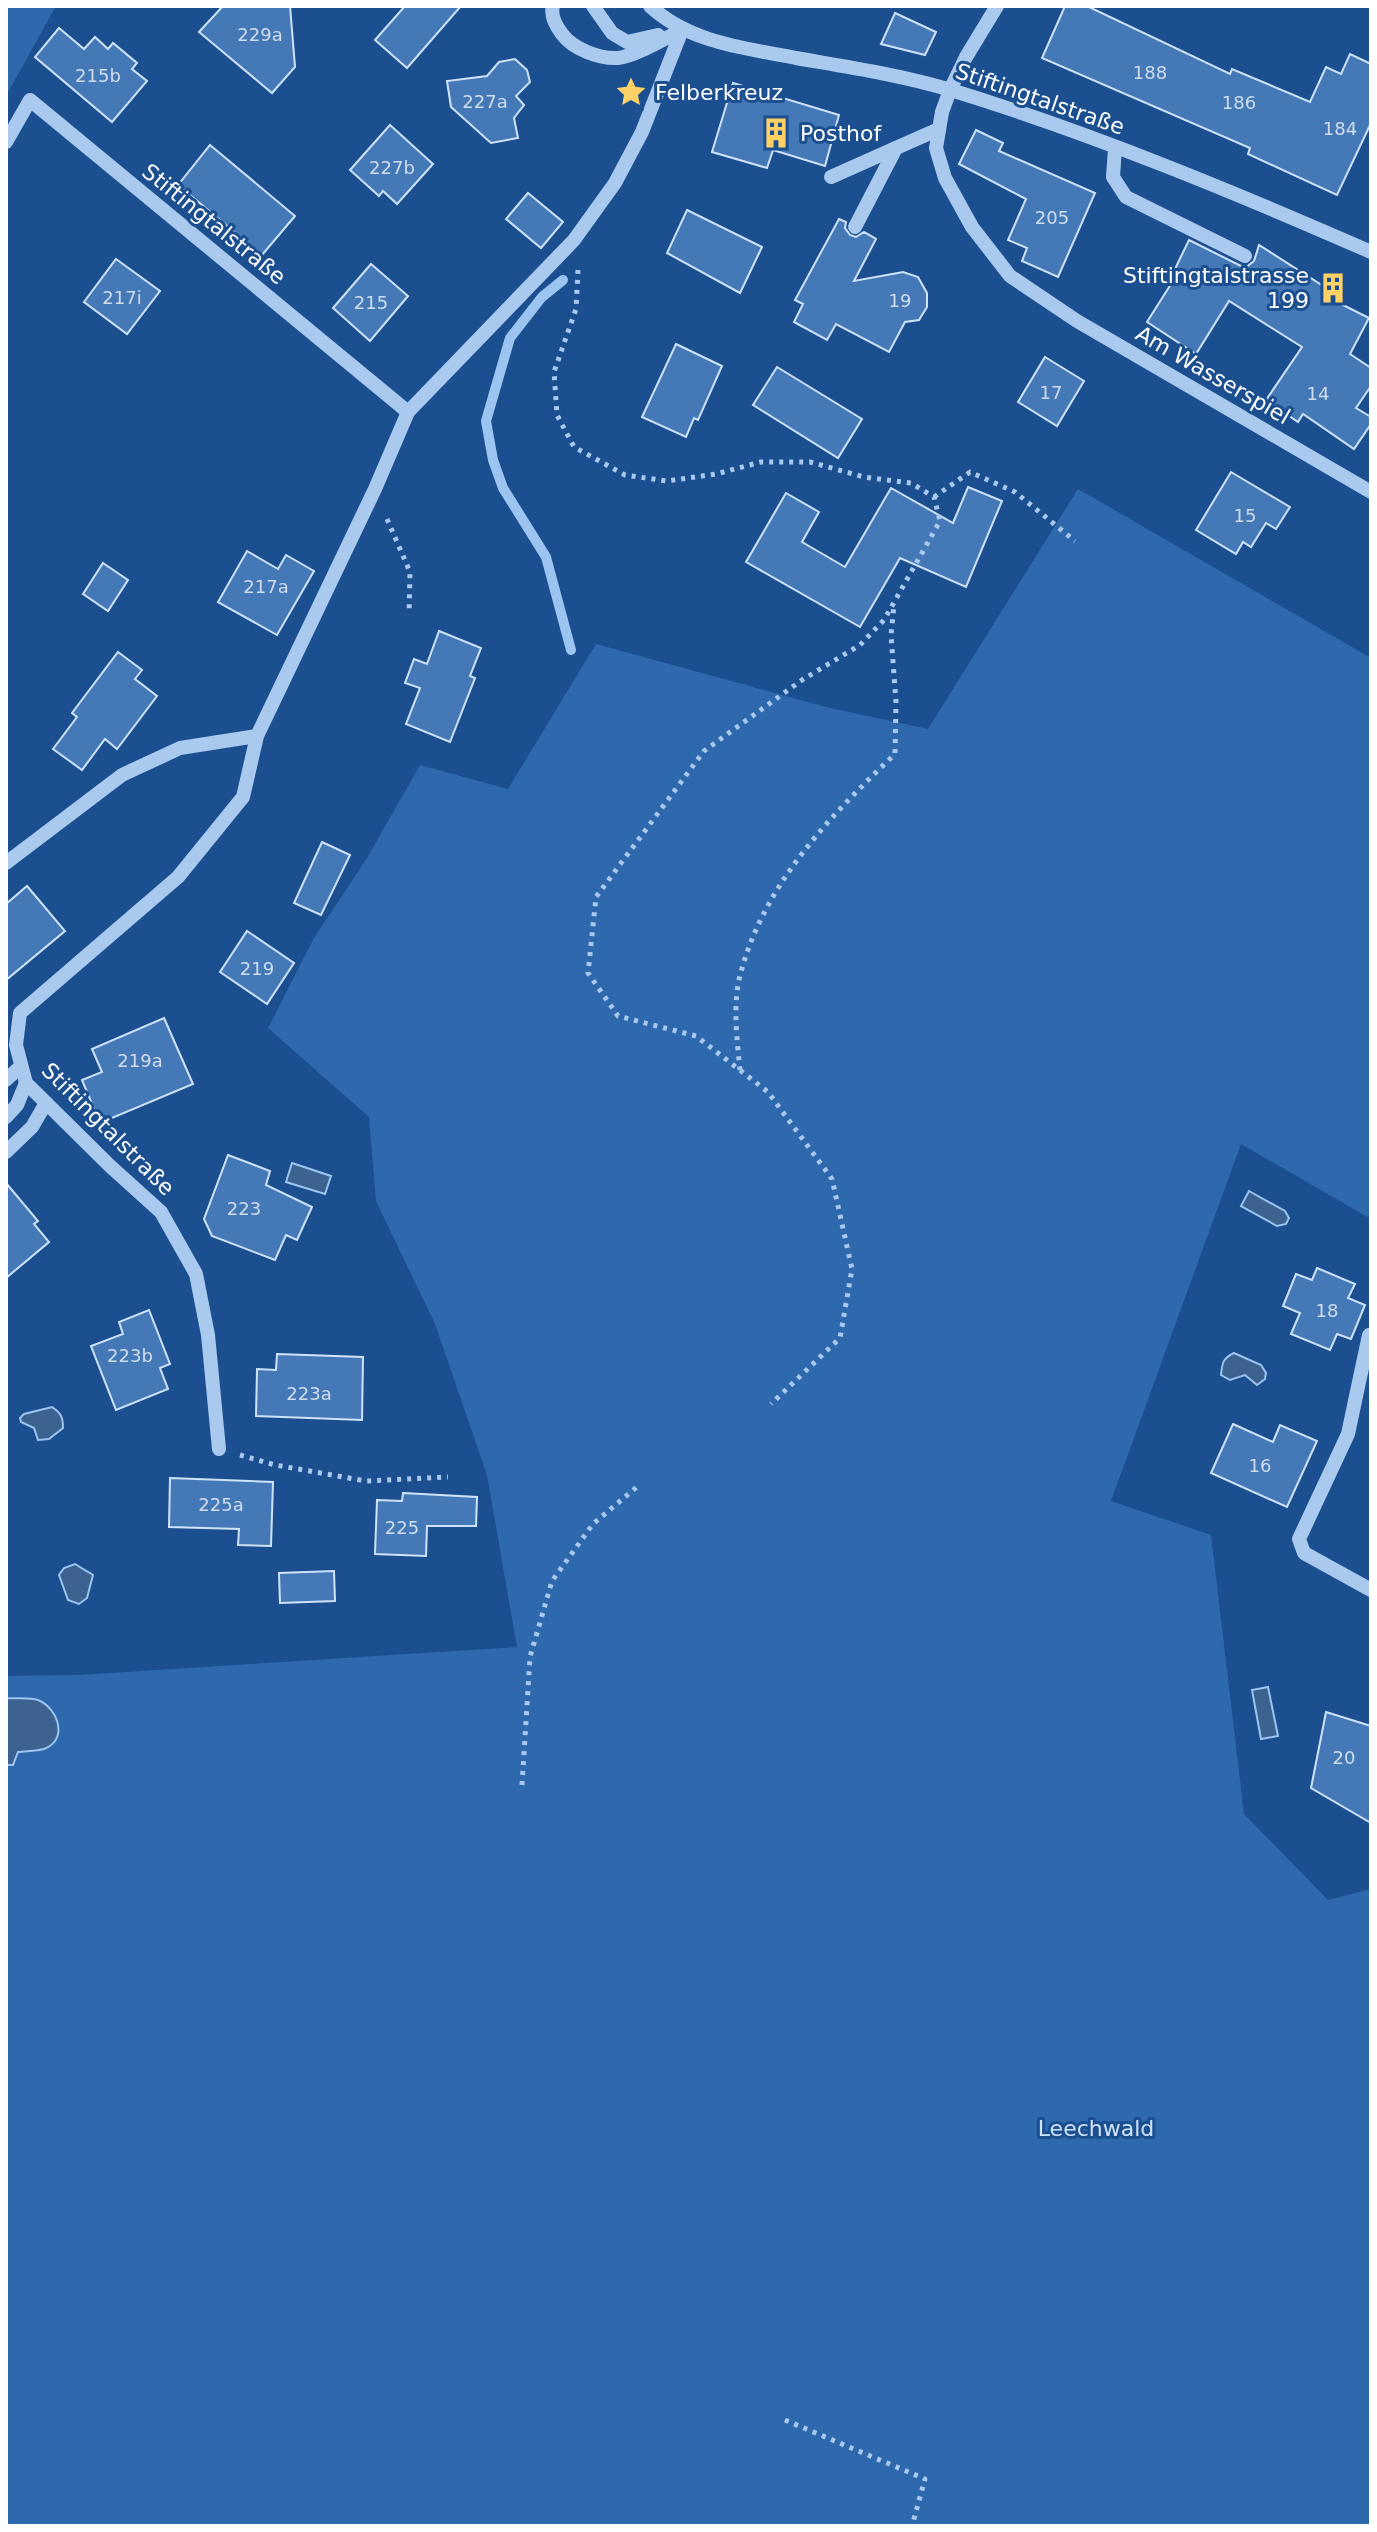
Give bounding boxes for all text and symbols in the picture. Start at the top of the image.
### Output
house number: 229a [237,24,283,45]
street label: Stiftingtalstraße [952,58,1128,140]
house number: 188 [1133,62,1167,83]
house number: 215b [75,65,121,86]
place icon: Felberkreuz [614,75,648,109]
place label: Felberkreuz [655,80,783,105]
house number: 227a [462,91,508,112]
house number: 186 [1222,92,1256,113]
building icon: Posthof [759,116,793,150]
house number: 184 [1323,118,1357,139]
place label: Posthof [800,121,882,146]
house number: 227b [369,157,415,178]
street label: Stiftingtalstraße [137,159,291,289]
house number: 205 [1035,207,1069,228]
place label: Stiftingtalstrasse 199 [1123,263,1309,313]
building icon: Stiftingtalstrasse 199 [1316,271,1350,305]
house number: 217i [102,287,142,308]
house number: 19 [889,290,911,311]
house number: 215 [354,292,388,313]
street label: Am Wasserspiel [1131,321,1295,429]
house number: 17 [1040,382,1062,403]
house number: 14 [1307,383,1329,404]
house number: 15 [1234,505,1256,526]
house number: 217a [243,576,289,597]
house number: 219 [240,958,274,979]
house number: 219a [117,1050,163,1071]
street label: Stiftingtalstraße [37,1058,179,1200]
house number: 223 [227,1198,261,1219]
house number: 18 [1316,1300,1338,1321]
house number: 223b [107,1345,153,1366]
house number: 223a [286,1383,332,1404]
house number: 16 [1249,1455,1271,1476]
house number: 225a [198,1494,244,1515]
house number: 225 [385,1517,419,1538]
house number: 20 [1333,1747,1355,1768]
park label: Leechwald [1038,2116,1154,2141]

